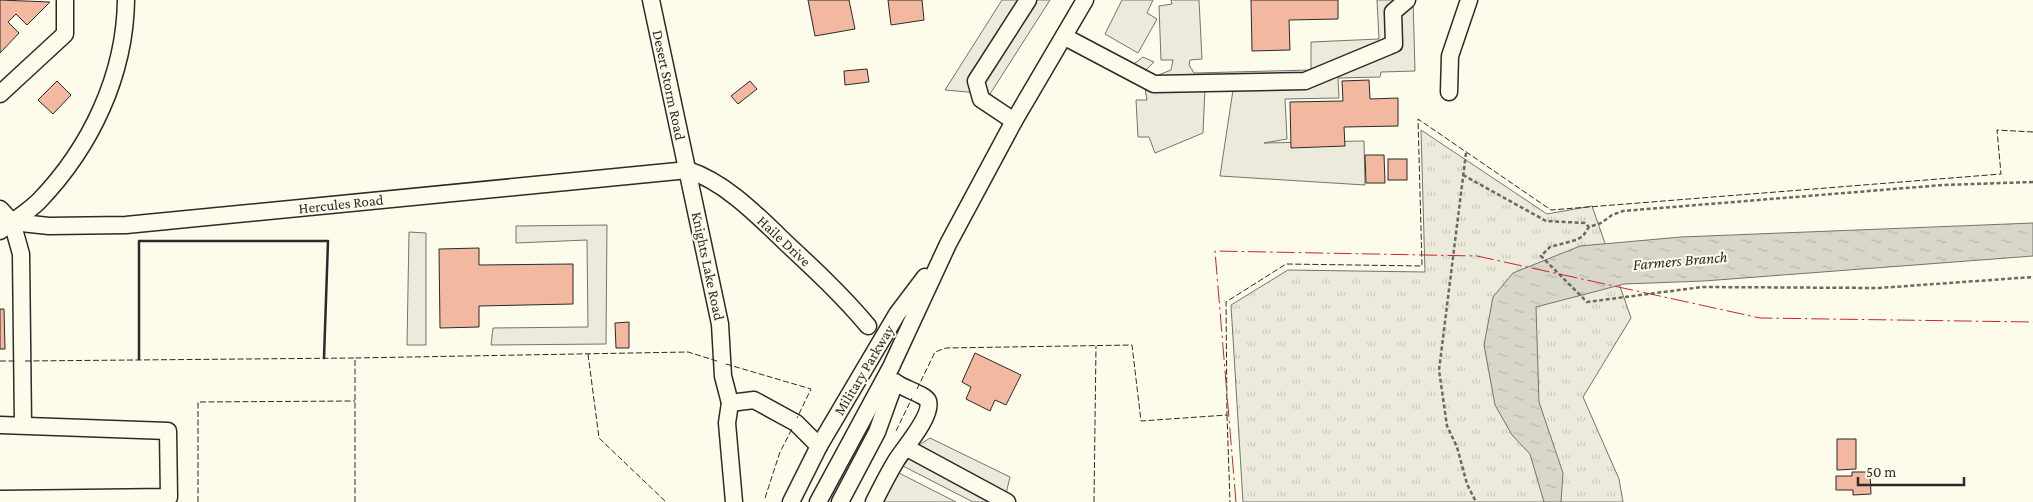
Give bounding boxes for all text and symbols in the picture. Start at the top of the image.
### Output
street label: Desert Storm Road [650,29,689,142]
street label: Hercules Road [298,192,384,216]
street label: Knights Lake Road [688,210,727,322]
street label: Haile Drive [754,212,814,270]
water label: Farmers Branch [1632,248,1728,273]
street label: Military Parkway [831,322,898,418]
scale bar [1858,454,1964,486]
text: 50 m [1866,464,1896,480]

